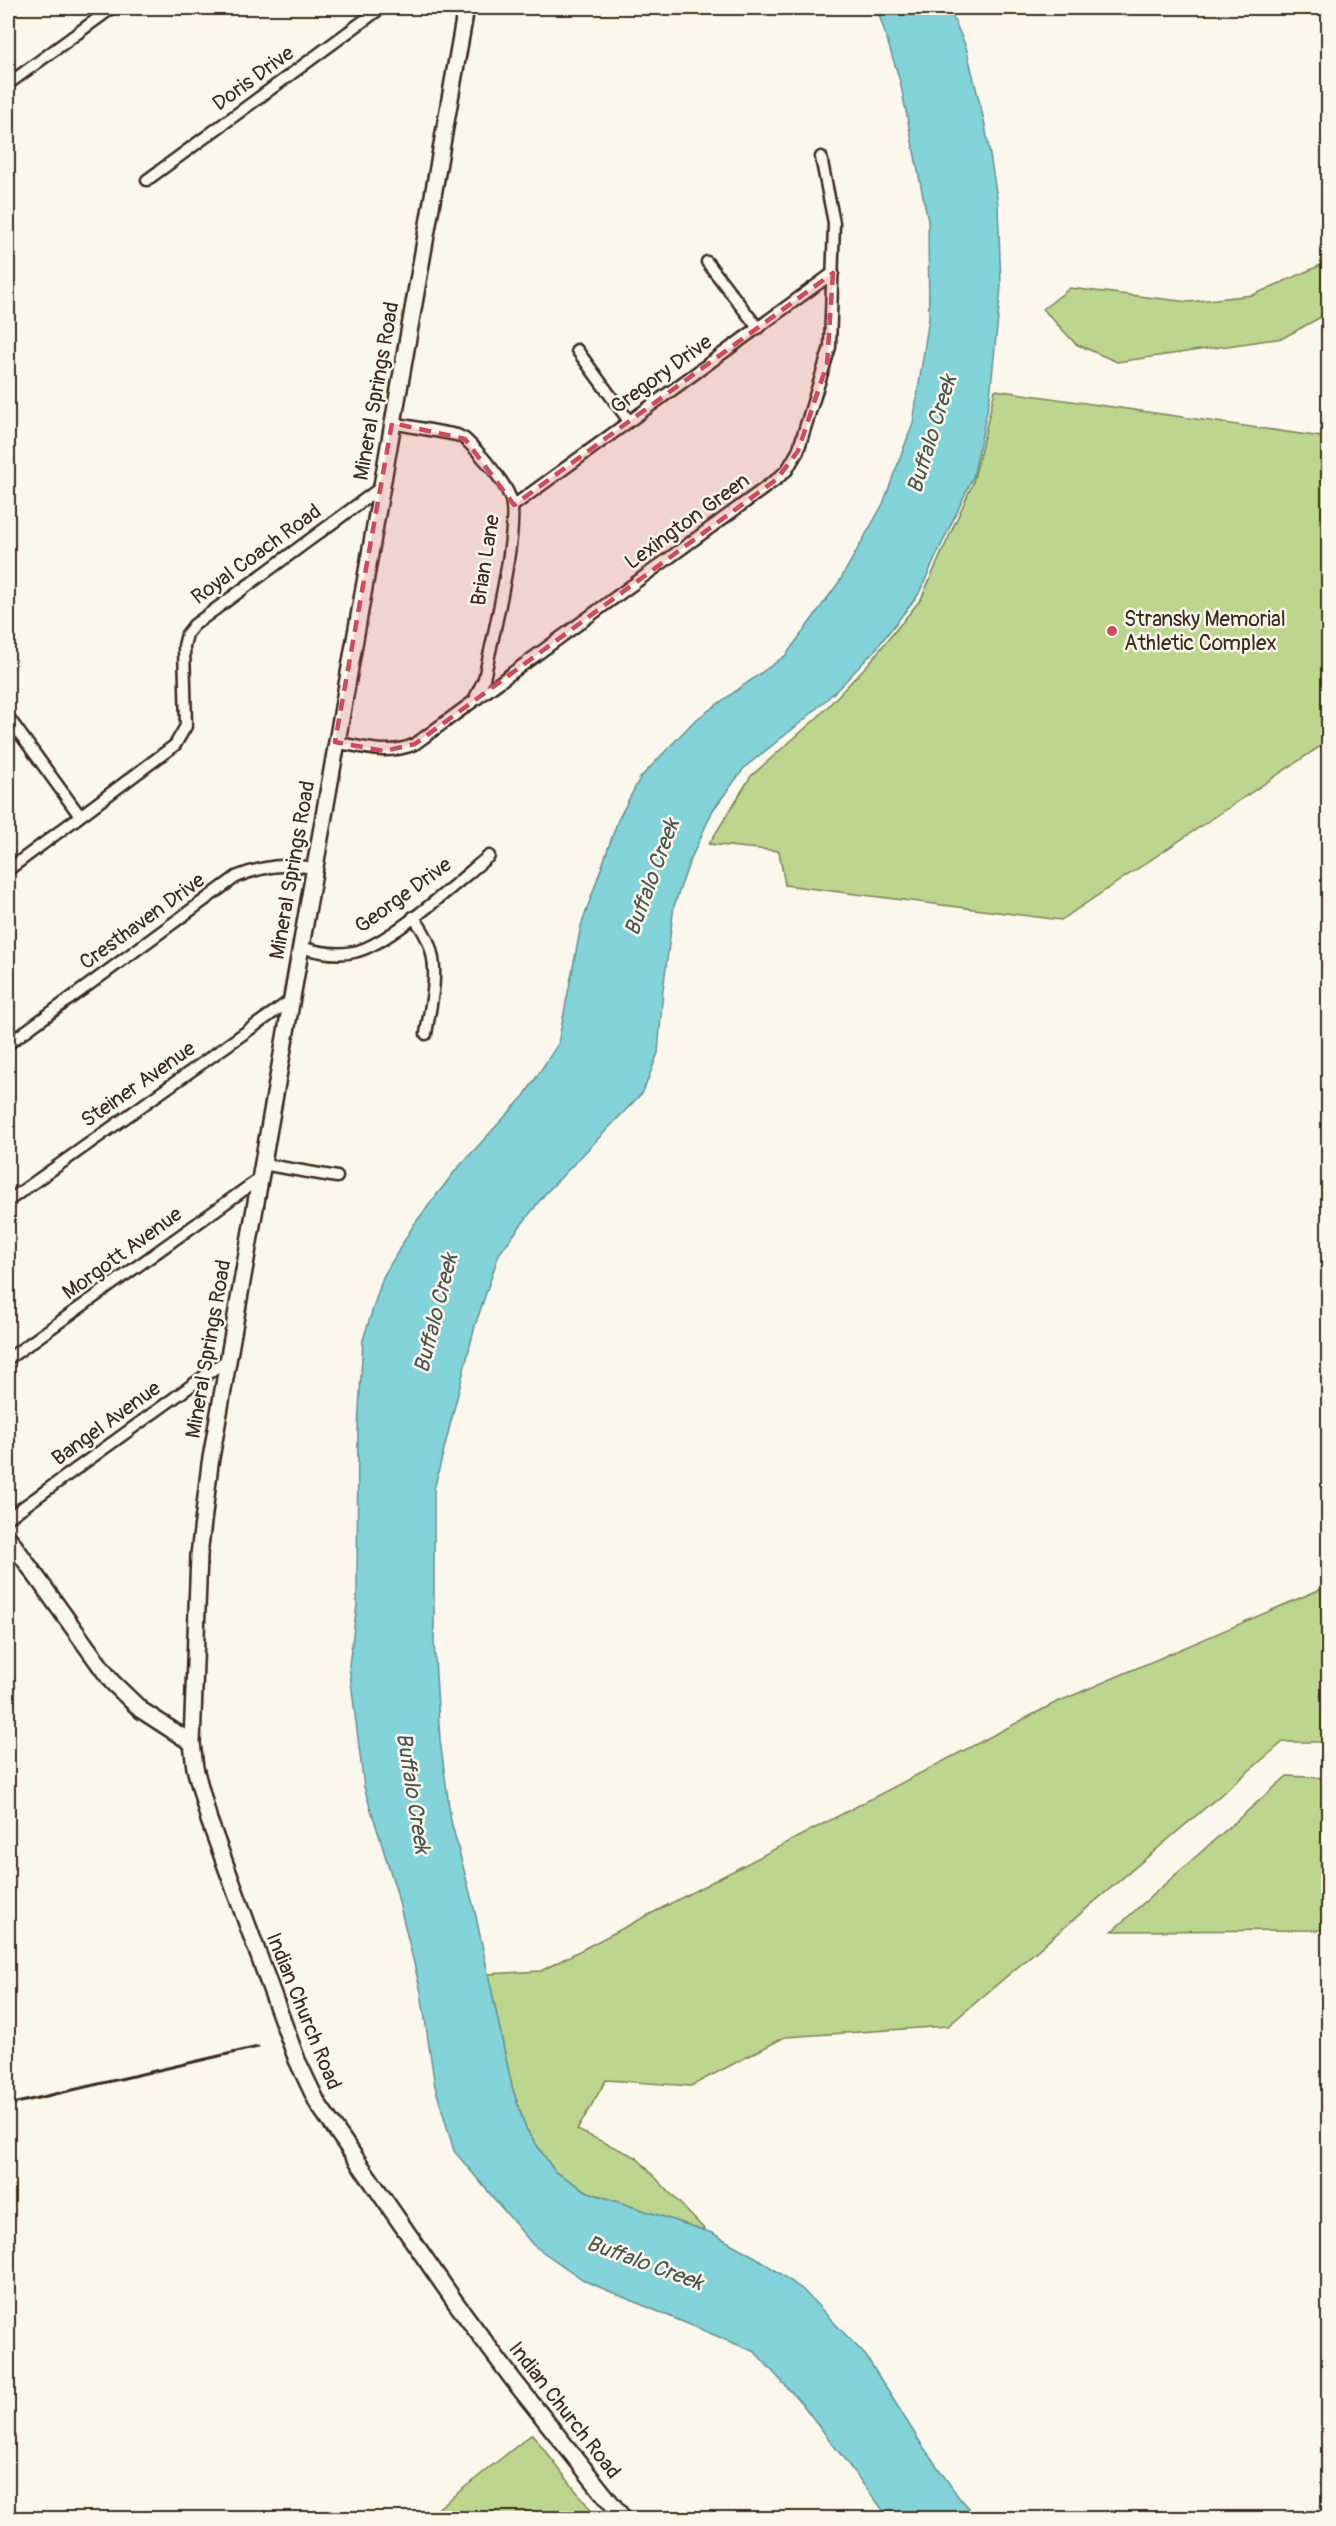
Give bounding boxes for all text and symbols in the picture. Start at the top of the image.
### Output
street label: Doris Drive [207,39,300,117]
street label: Mineral Springs Road [348,300,405,482]
street label: Gregory Drive [605,328,718,420]
water label: Buffalo Creek [901,370,964,497]
street label: Lexington Green [620,467,755,576]
street label: Royal Coach Road [186,498,327,611]
street label: Brian Lane [465,512,506,608]
place label: Stransky Memorial Athletic Complex [1124,606,1286,657]
marker: Stransky Memorial Athletic Complex [1105,624,1119,638]
street label: Mineral Springs Road [264,779,321,961]
water label: Buffalo Creek [618,814,687,939]
street label: George Drive [350,851,458,940]
street label: Cresthaven Drive [74,866,211,976]
street label: Steiner Avenue [76,1035,201,1134]
street label: Morgott Avenue [57,1200,188,1306]
water label: Buffalo Creek [408,1249,465,1376]
street label: Mineral Springs Road [180,1258,237,1440]
street label: Bangel Avenue [47,1375,166,1472]
water label: Buffalo Creek [390,1731,437,1857]
street label: Indian Church Road [260,1929,347,2094]
water label: Buffalo Creek [583,2229,708,2298]
street label: Indian Church Road [503,2336,627,2484]

